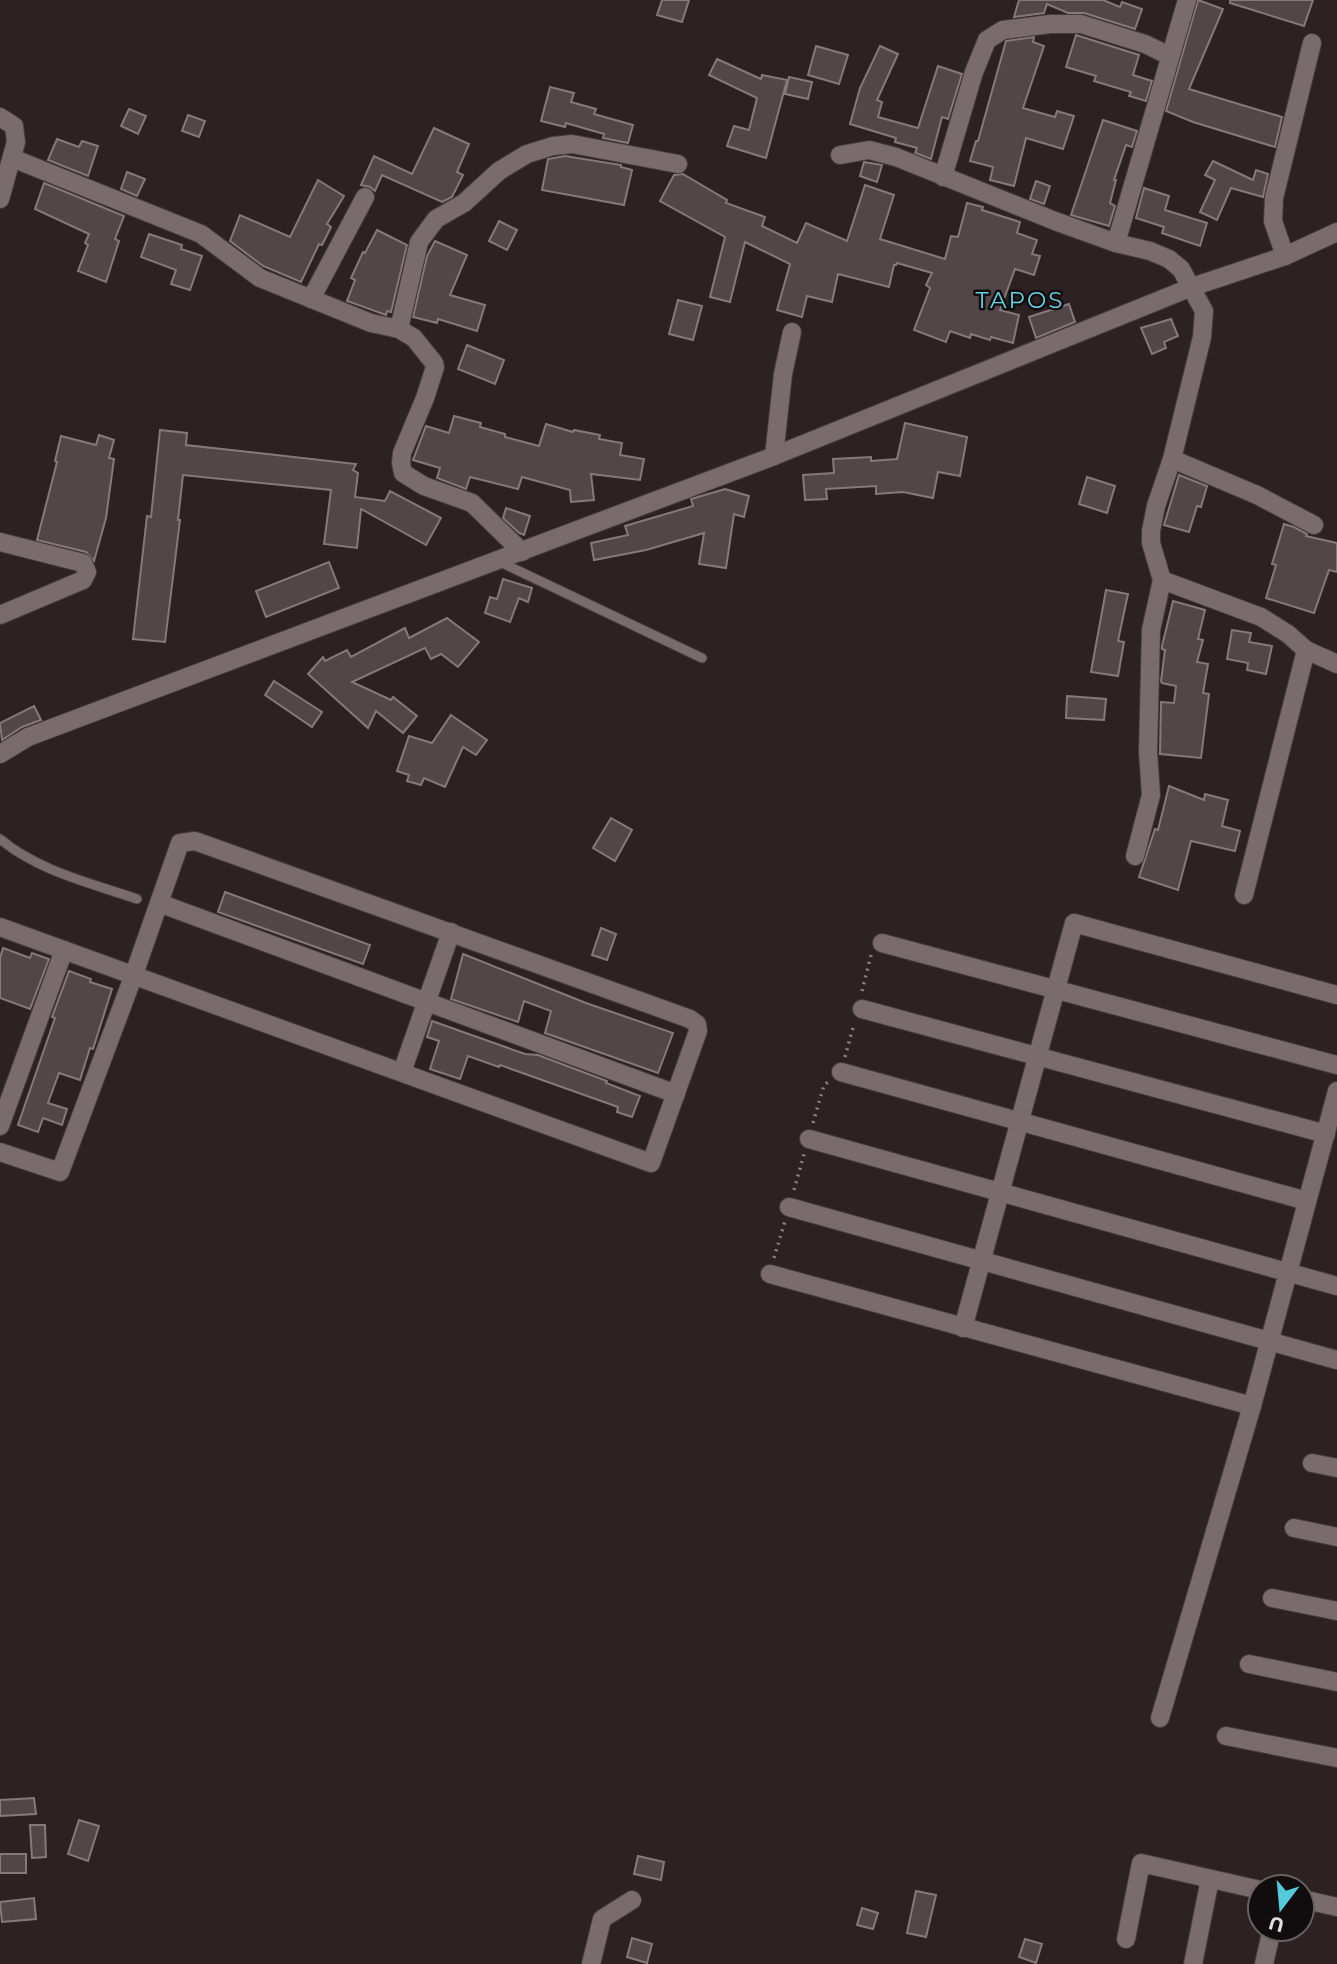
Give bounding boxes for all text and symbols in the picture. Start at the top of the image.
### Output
district label: TAPOS [976,286,1064,314]
north arrow [1246,1873,1316,1943]
text: U [1266,1911,1287,1937]

